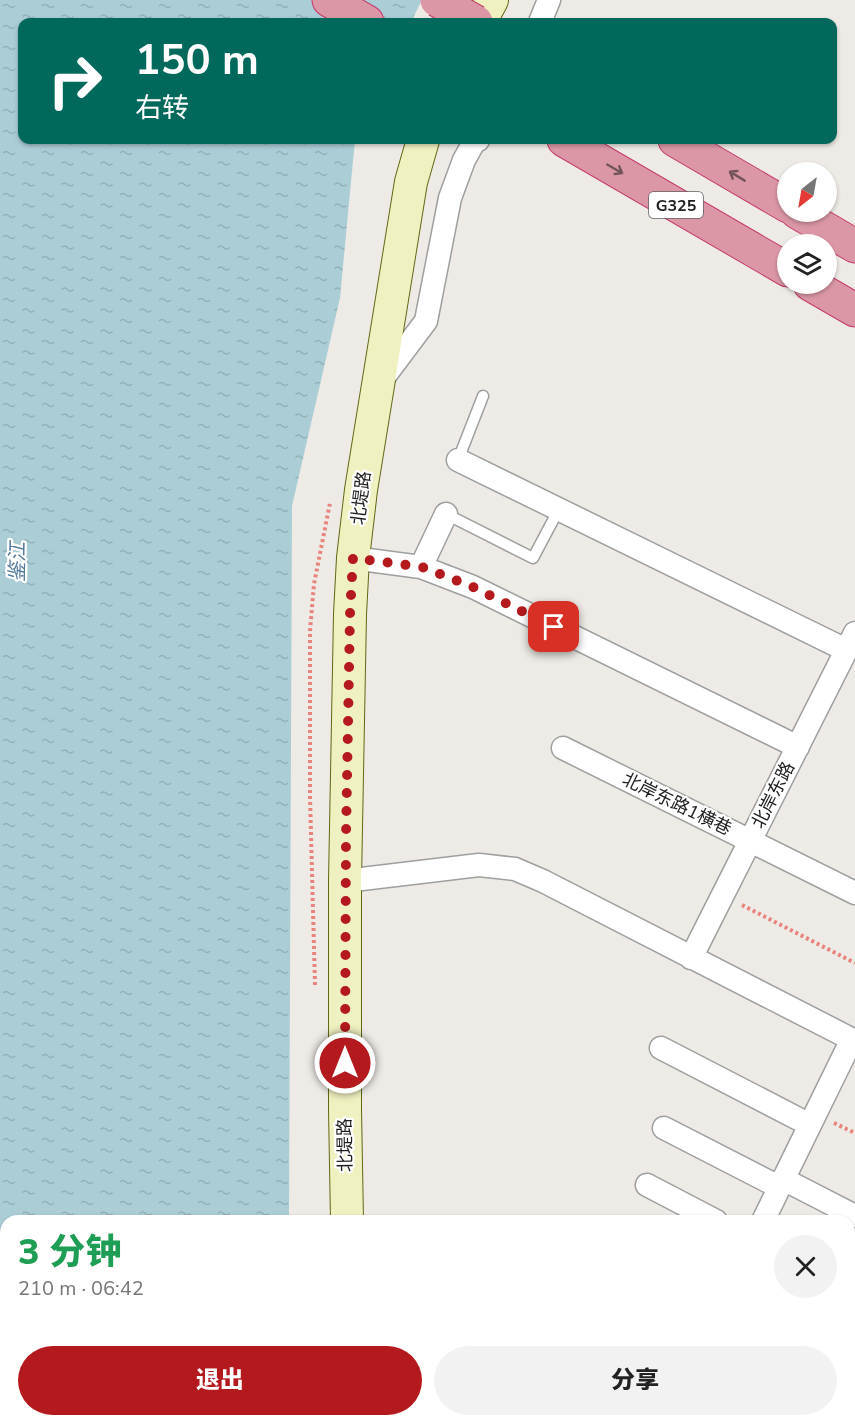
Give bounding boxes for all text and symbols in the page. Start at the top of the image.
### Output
text: 150 m [135,32,259,89]
icon: right [36,42,114,120]
text: 右转 [135,90,189,127]
north arrow [777,162,837,222]
map controls [777,162,837,294]
one-way arrow [605,164,623,175]
one-way arrow [729,170,746,182]
road number: G325 [649,192,703,218]
button: layers [777,234,837,294]
street label: 北堤路 [346,470,376,526]
water label: 鉴江 [4,540,31,582]
pin [528,601,579,652]
icon: arrive [537,610,570,643]
street label: 北岸东路 [746,757,800,833]
street label: 北岸东路1横巷 [618,767,736,841]
position arrow [313,1031,377,1095]
street label: 北堤路 [333,1118,357,1172]
text: 3 分钟 [18,1228,122,1277]
button: close [774,1235,837,1298]
text: 210 m · 06:42 [18,1275,144,1302]
button: 退出 [18,1346,422,1415]
button: 分享 [434,1346,837,1415]

